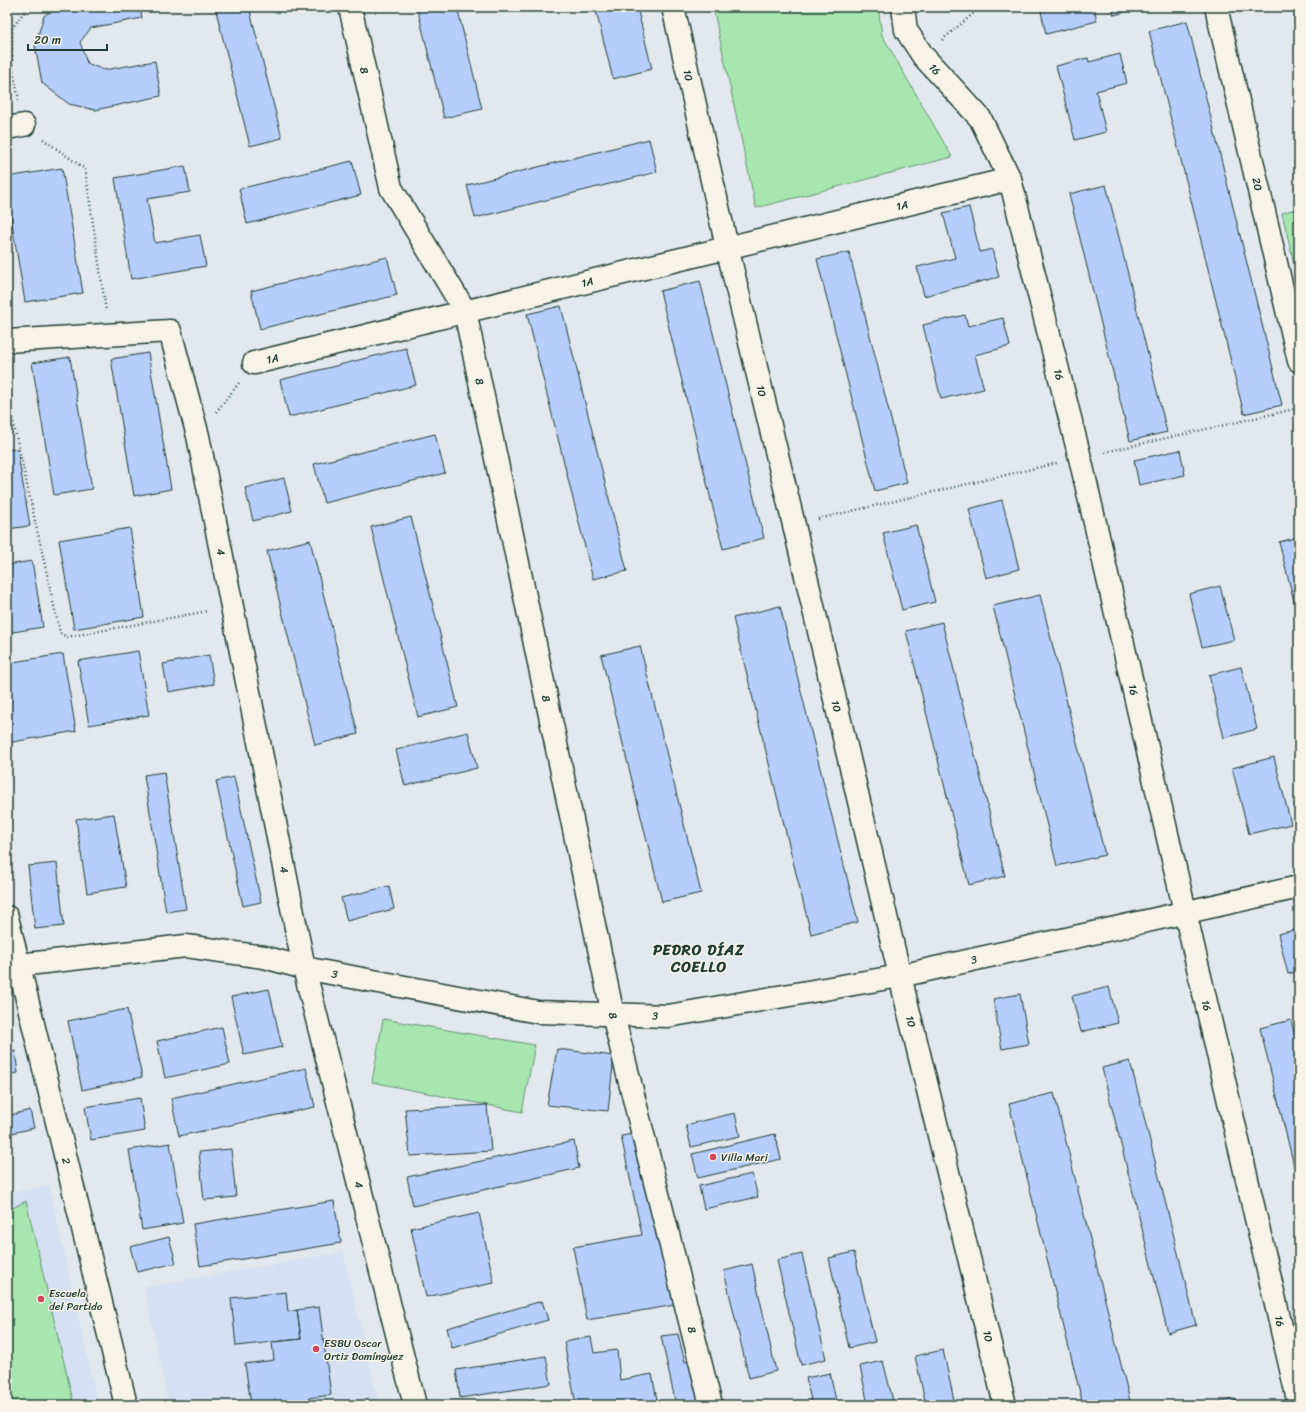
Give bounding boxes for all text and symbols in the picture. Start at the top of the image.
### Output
scale bar [28,26,107,52]
text: 20 m [34,29,61,51]
street label: 16 [924,59,946,80]
street label: 8 [354,65,374,76]
street label: 10 [678,68,699,83]
street label: 20 [1247,176,1268,193]
street label: 1A [894,195,910,216]
street label: 1A [579,271,595,293]
street label: 1A [264,348,281,369]
street label: 16 [1048,367,1070,382]
street label: 8 [470,376,490,387]
street label: 10 [751,383,772,399]
street label: 4 [211,547,231,557]
street label: 16 [1123,682,1144,697]
street label: 8 [536,693,556,704]
street label: 10 [826,698,847,714]
street label: 4 [274,864,294,875]
district label: PEDRO DÍAZ COELLO [653,937,745,980]
street label: 3 [969,950,979,969]
street label: 3 [330,964,339,984]
street label: 16 [1196,998,1217,1013]
street label: 3 [652,1006,658,1025]
street label: 8 [603,1010,623,1021]
street label: 10 [900,1013,922,1029]
place label: Villa Mari [721,1148,769,1167]
marker: Villa Mari [708,1152,718,1162]
street label: 2 [56,1156,77,1167]
street label: 4 [349,1179,369,1190]
place label: Escuela del Partido [49,1284,103,1316]
marker: Escuela del Partido [36,1294,46,1304]
street label: 16 [1269,1314,1290,1329]
street label: 8 [682,1324,702,1336]
street label: 10 [978,1328,999,1344]
place label: ESBU Oscar Ortiz Domínguez [324,1334,404,1366]
marker: ESBU Oscar Ortiz Domínguez [311,1344,321,1354]

